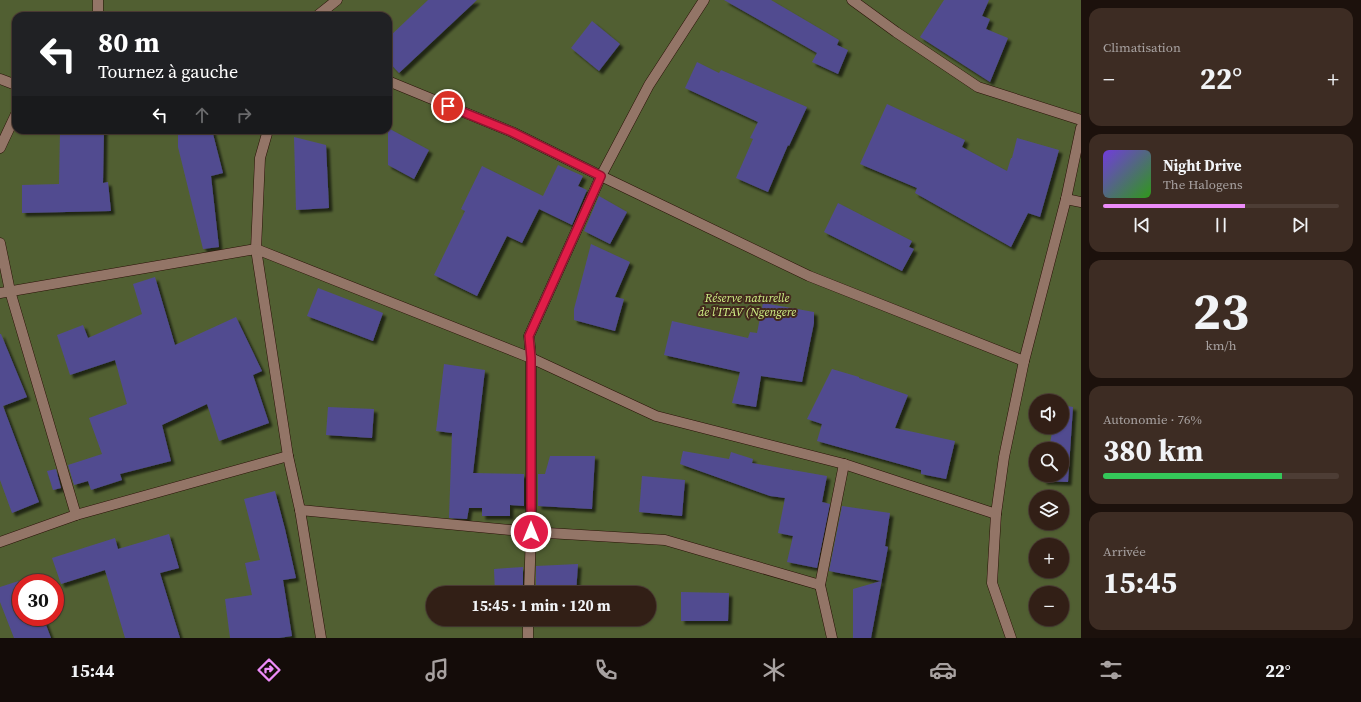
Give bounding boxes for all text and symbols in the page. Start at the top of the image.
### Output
text: 80 m [98,23,160,61]
icon: left [32,28,84,80]
text: Climatisation [1103,39,1181,56]
text: 22° [1200,58,1242,99]
text: Tournez à gauche [98,59,238,84]
text: − [1103,64,1115,94]
text: + [1327,64,1339,94]
pin [431,89,465,123]
icon: arrive [437,95,459,117]
icon: left [149,104,171,126]
icon: ahead [191,104,213,126]
icon: right [233,104,255,126]
text: Night Drive [1163,155,1242,176]
text: The Halogens [1163,176,1243,193]
icon: previous [1131,214,1153,236]
icon: pause [1210,214,1232,236]
icon: next [1289,214,1311,236]
text: 23 [1193,275,1249,346]
park label: Réserve naturelle de l'ITAV (Ngengere [698,290,796,320]
text: km/h [1206,337,1236,354]
map controls [1029,394,1069,626]
button: sound [1029,394,1069,434]
text: Autonomie · 76% [1103,411,1202,428]
text: 380 km [1103,430,1203,471]
button: search [1029,442,1069,482]
button: layers [1029,490,1069,530]
position arrow [510,511,552,553]
button: + [1029,538,1069,578]
text: Arrivée [1103,543,1146,560]
text: 15:45 [1103,562,1177,603]
speed limit sign: 30 [12,574,64,626]
button: − [1029,586,1069,626]
text: 15:45 · 1 min · 120 m [472,595,611,616]
icon: directions [255,656,283,684]
icon: music [423,656,451,684]
icon: phone [592,656,620,684]
icon: climate [760,656,788,684]
icon: car [929,656,957,684]
icon: filters [1097,656,1125,684]
text: 15:44 [70,658,115,683]
text: 22° [1265,658,1291,683]

